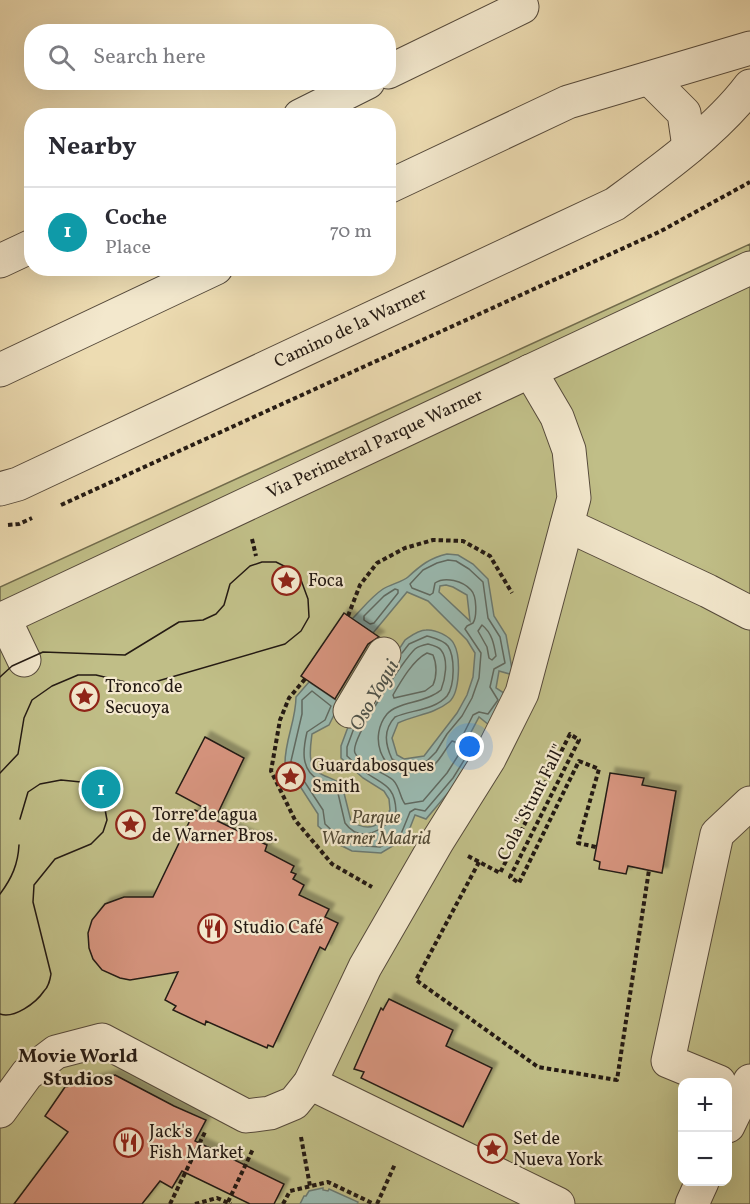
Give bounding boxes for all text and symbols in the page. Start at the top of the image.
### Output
search box [24,24,396,90]
icon: search [45,41,78,74]
text: Search here [93,42,206,73]
text: Nearby [48,129,137,165]
text: Coche [105,203,167,234]
text: 1 [63,218,72,246]
text: 70 m [329,218,372,246]
text: Place [105,234,151,262]
street label: Camino de la Warner [270,281,431,375]
street label: Via Perimetral Parque Warner [263,382,487,506]
place icon: Foca [271,565,303,597]
place label: Foca [308,569,344,594]
water label: Oso Yogui [343,654,407,737]
place label: Tronco de Secuoya [105,675,183,721]
place icon: Tronco de Secuoya [68,681,100,713]
your location [455,732,484,761]
street label: Cola "Stunt Fall" [492,741,572,865]
place label: Guardabosques Smith [312,754,434,800]
place icon: Guardabosques Smith [275,760,307,792]
pin: 1 [82,766,120,812]
place label: Torre de agua de Warner Bros. [152,803,278,849]
park label: Parque Warner Madrid [321,806,431,852]
place icon: Torre de agua de Warner Bros. [115,809,147,841]
restaurant icon: Studio Café [196,912,228,944]
place label: Studio Café [233,916,324,941]
district label: Movie World Studios [18,1043,138,1094]
map controls [678,1078,732,1186]
button: + [678,1078,732,1132]
place label: Jack's Fish Market [149,1120,244,1166]
restaurant icon: Jack's Fish Market [112,1126,144,1158]
place label: Set de Nueva York [513,1127,603,1173]
button: − [678,1132,732,1186]
place icon: Set de Nueva York [476,1133,508,1165]

